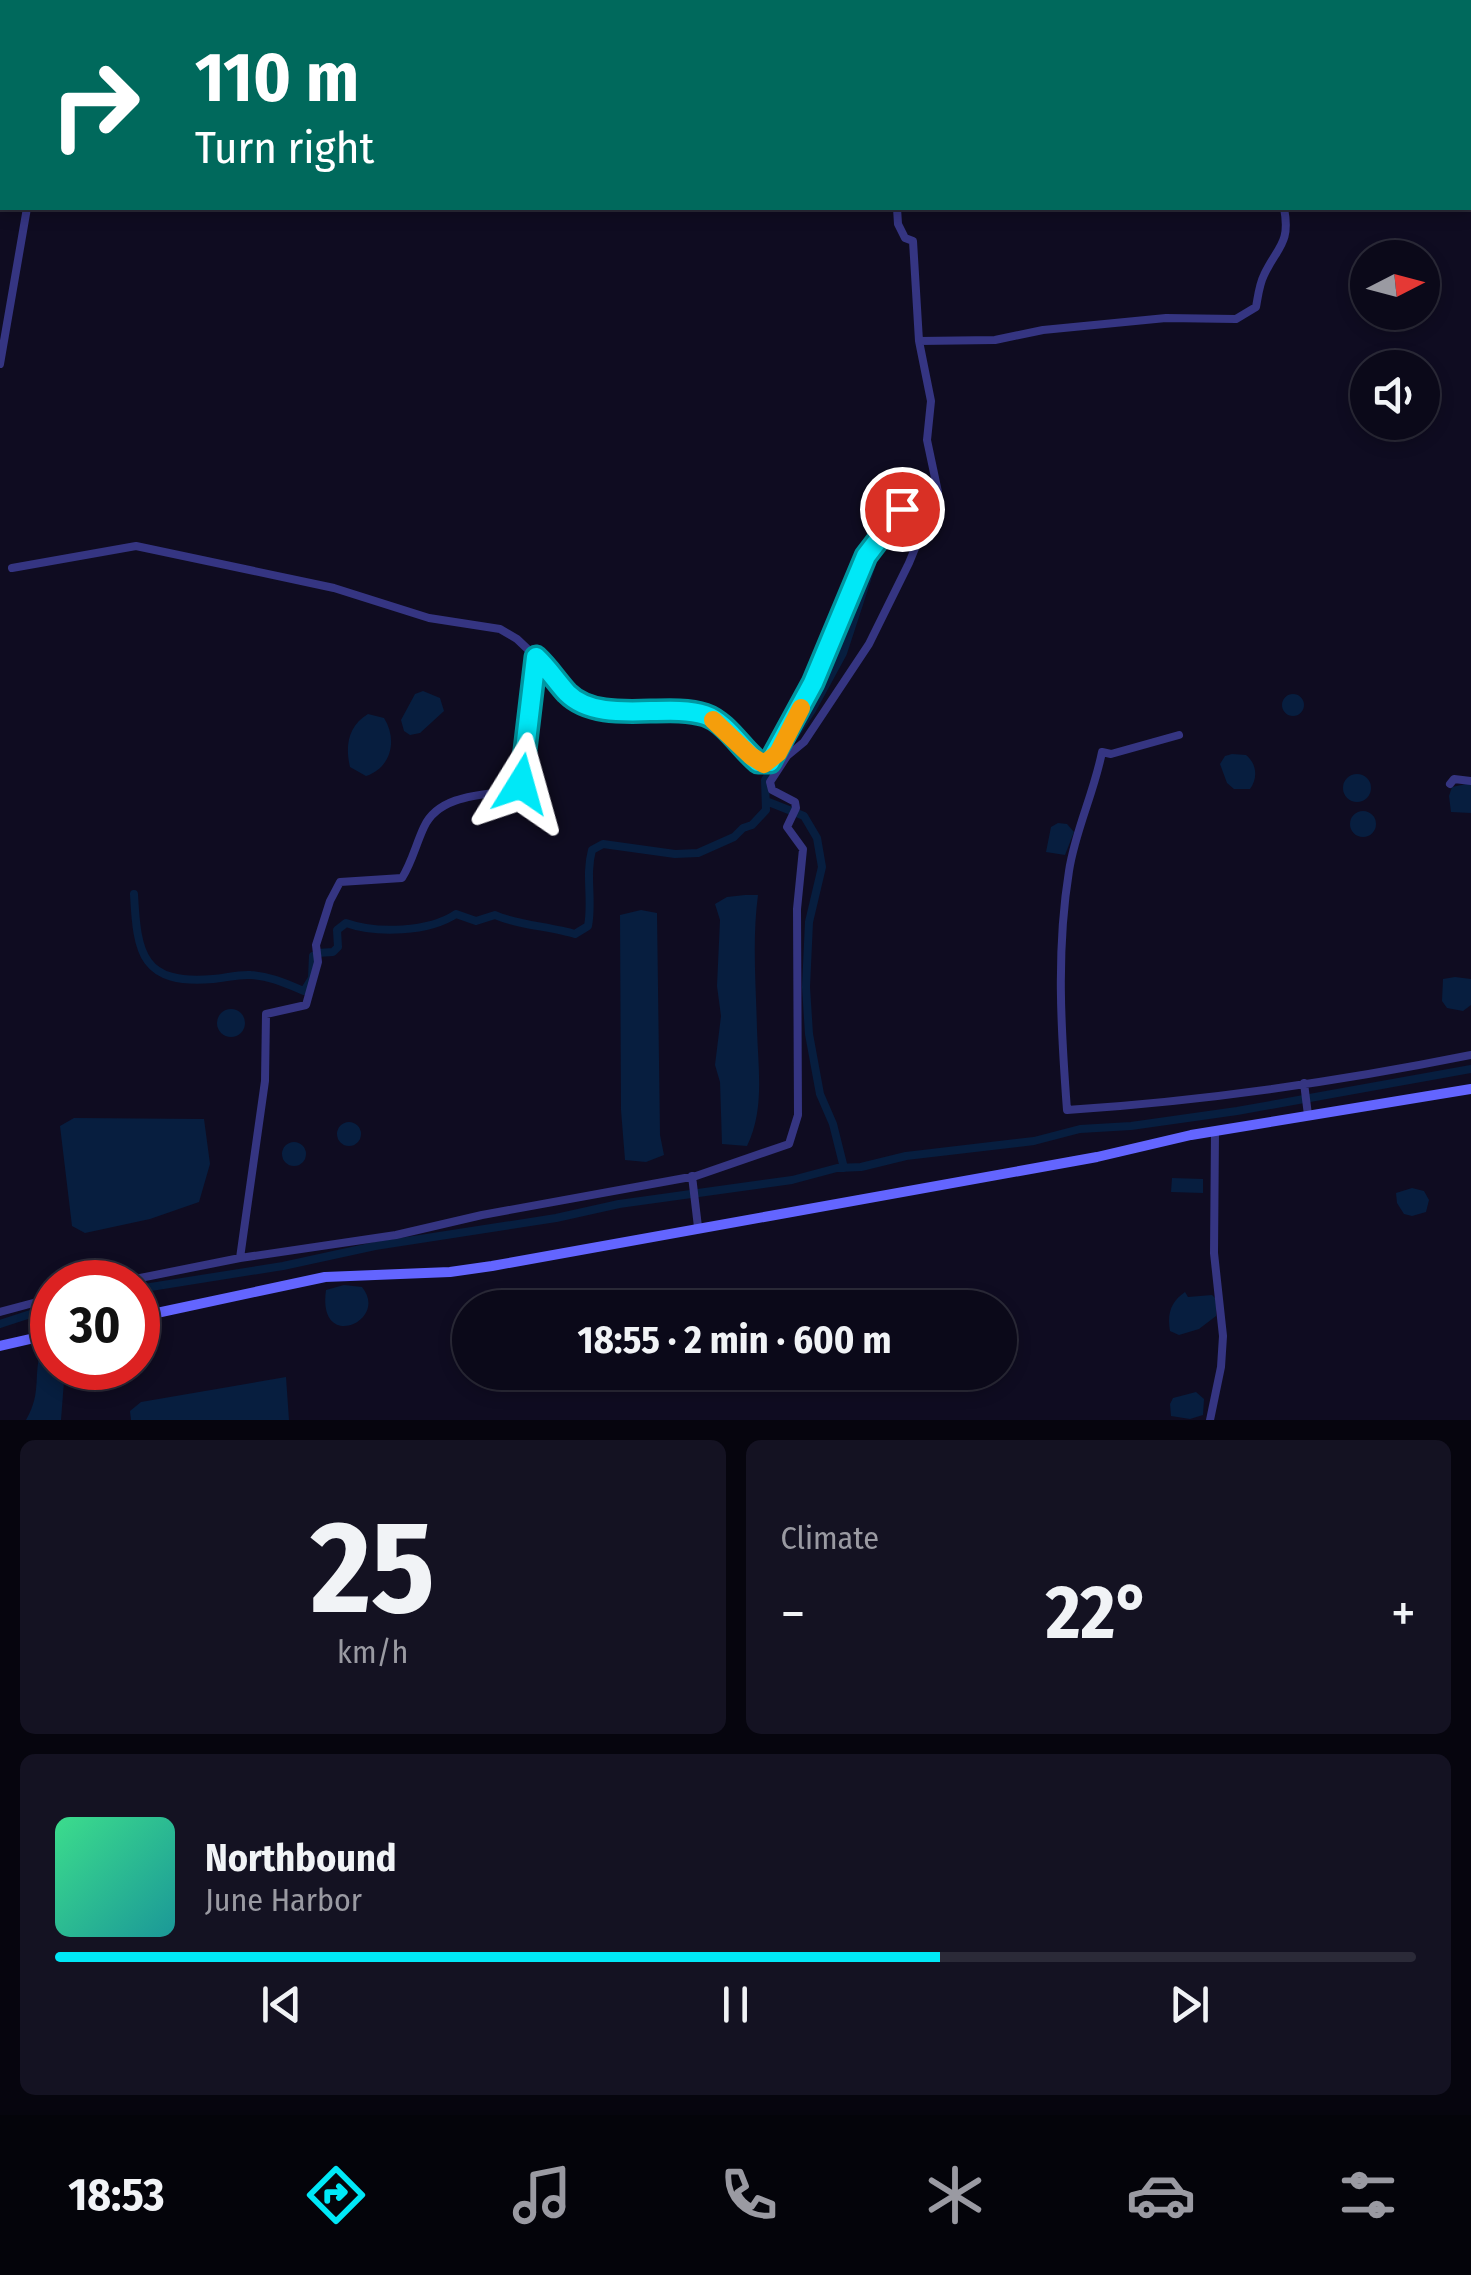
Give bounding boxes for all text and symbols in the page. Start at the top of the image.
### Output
text: 110 m [195,36,359,120]
icon: right [30,40,160,170]
text: Turn right [195,121,374,175]
north arrow [1350,240,1440,330]
map controls [1350,240,1440,440]
button: sound [1350,350,1440,440]
pin [860,467,945,552]
icon: arrive [875,482,930,537]
position arrow [469,732,573,836]
speed limit sign: 30 [30,1260,160,1390]
text: 18:55 · 2 min · 600 m [578,1317,891,1363]
text: 25 [311,1490,435,1646]
text: Climate [781,1519,879,1557]
text: 22° [1046,1568,1150,1658]
text: − [781,1581,805,1647]
text: + [1391,1581,1416,1647]
text: km/h [337,1633,408,1671]
text: Northbound [205,1835,397,1881]
text: June Harbor [205,1881,362,1919]
icon: previous [254,1977,309,2032]
icon: pause [708,1977,763,2032]
icon: next [1162,1977,1217,2032]
icon: directions [301,2160,371,2230]
icon: music [507,2160,577,2230]
icon: phone [714,2160,784,2230]
icon: climate [920,2160,990,2230]
icon: car [1126,2160,1196,2230]
icon: filters [1333,2160,1403,2230]
text: 18:53 [68,2168,165,2222]

